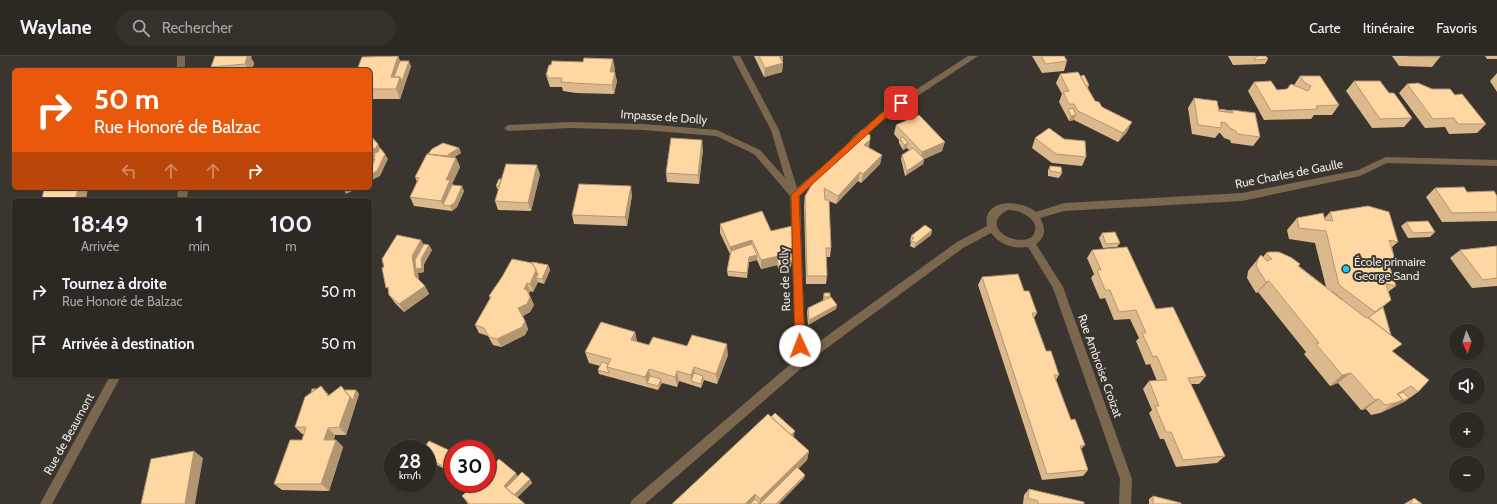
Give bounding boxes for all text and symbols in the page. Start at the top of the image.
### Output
search box [116,10,396,46]
text: Waylane [20,16,92,39]
icon: search [130,17,152,39]
text: Rechercher [162,19,233,37]
text: Carte [1309,19,1341,37]
text: Itinéraire [1363,19,1414,37]
text: Favoris [1436,19,1477,37]
text: 50 m [94,82,159,116]
icon: right [28,84,80,136]
pin [884,86,918,120]
icon: arrive [890,92,912,114]
street label: Impasse de Dolly [620,106,708,127]
text: Rue Honoré de Balzac [94,116,261,138]
street label: Rue Charles de Gaulle [1234,156,1344,191]
icon: left [118,160,140,182]
icon: ahead [160,160,182,182]
icon: ahead [202,160,224,182]
icon: right [244,160,266,182]
text: 18:49 [72,209,129,238]
text: 1 [195,209,204,238]
text: 100 [270,209,312,238]
text: Arrivée [81,238,120,254]
text: min [188,238,210,254]
text: m [285,238,297,254]
street label: Rue de Dolly [776,246,793,312]
place label: École primaire George Sand [1354,254,1426,283]
marker: École primaire George Sand [1341,264,1351,274]
text: Tournez à droite [62,275,167,293]
icon: right [28,281,50,303]
text: 50 m [321,283,356,301]
text: Rue Honoré de Balzac [62,293,182,309]
street label: Rue Ambroise Croizat [1075,312,1126,420]
north arrow [1449,324,1485,360]
map controls [1449,324,1485,492]
position arrow [779,325,821,367]
icon: arrive [28,333,50,355]
text: Arrivée à destination [62,335,194,353]
text: 50 m [321,335,356,353]
button: sound [1449,368,1485,404]
street label: Rue de Beaumont [40,390,97,477]
button: + [1449,412,1485,448]
speed limit sign: 30 [444,440,496,492]
text: 28 [399,449,421,473]
button: − [1449,456,1485,492]
text: km/h [399,469,421,482]

